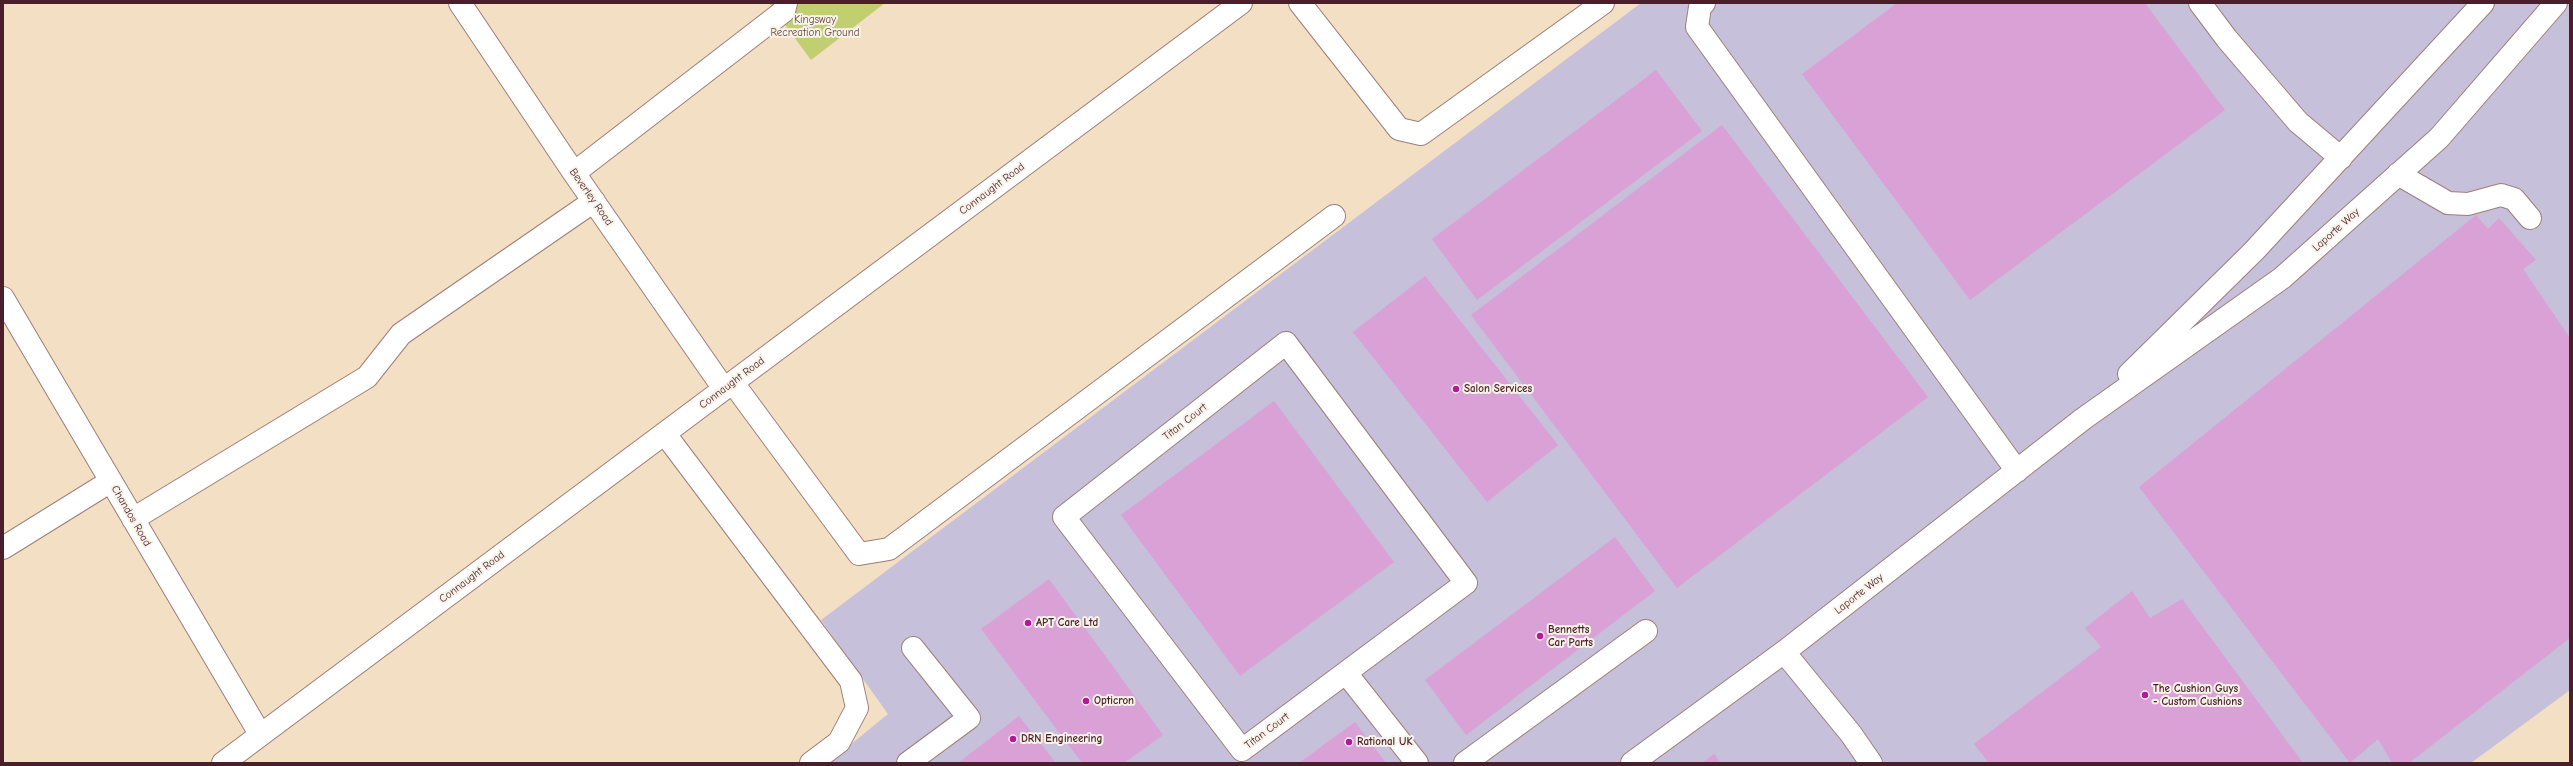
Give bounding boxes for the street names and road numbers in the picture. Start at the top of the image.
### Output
street label: Connaught Road [957,160,1027,218]
street label: Beverley Road [566,166,616,228]
street label: Laporte Way [2310,206,2362,254]
street label: Connaught Road [697,354,767,412]
street label: Titan Court [1160,401,1210,443]
street label: Chandos Road [108,483,154,549]
street label: Connaught Road [437,548,507,606]
street label: Laporte Way [1832,571,1886,617]
street label: Titan Court [1242,710,1292,752]

